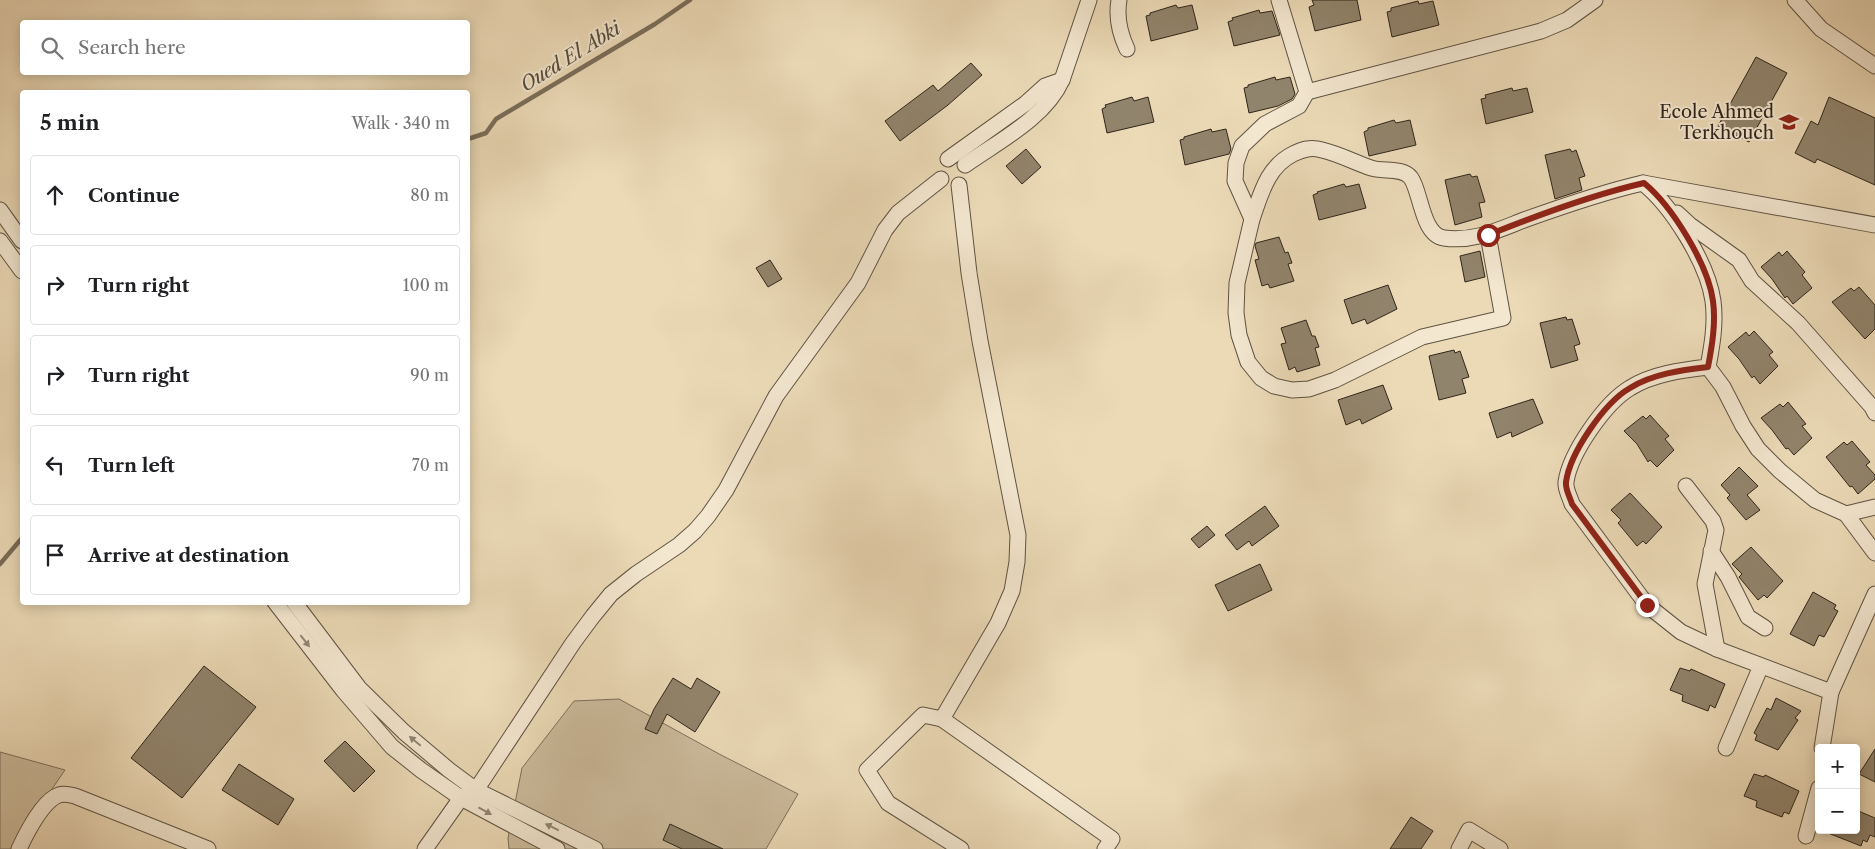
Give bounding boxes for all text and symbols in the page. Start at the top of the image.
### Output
water label: Oued El Abki [516,16,626,96]
search box [20,20,470,75]
icon: search [38,34,66,62]
text: Search here [78,36,186,59]
place label: Ecole Ahmed Terkhouch [1659,101,1774,144]
text: 5 min [40,110,100,135]
school or university icon: Ecole Ahmed Terkhouch [1778,111,1800,133]
text: Walk · 340 m [351,113,450,133]
icon: ahead [41,181,69,209]
text: Continue [88,184,180,207]
text: 80 m [410,185,449,205]
route start [1477,224,1500,247]
icon: right [41,271,69,299]
text: Turn right [88,274,189,297]
text: 100 m [403,275,449,295]
icon: right [41,361,69,389]
text: Turn right [88,364,189,387]
text: 90 m [410,365,449,385]
icon: left [41,451,69,479]
text: Turn left [88,454,175,477]
text: 70 m [412,455,449,475]
icon: arrive [41,541,69,569]
text: Arrive at destination [88,544,289,567]
route end [1636,594,1659,617]
one-way arrow [299,634,310,647]
one-way arrow [409,736,422,747]
map controls [1815,744,1860,834]
button: + [1815,744,1860,789]
button: − [1815,789,1860,834]
one-way arrow [477,807,492,815]
one-way arrow [544,823,559,832]

